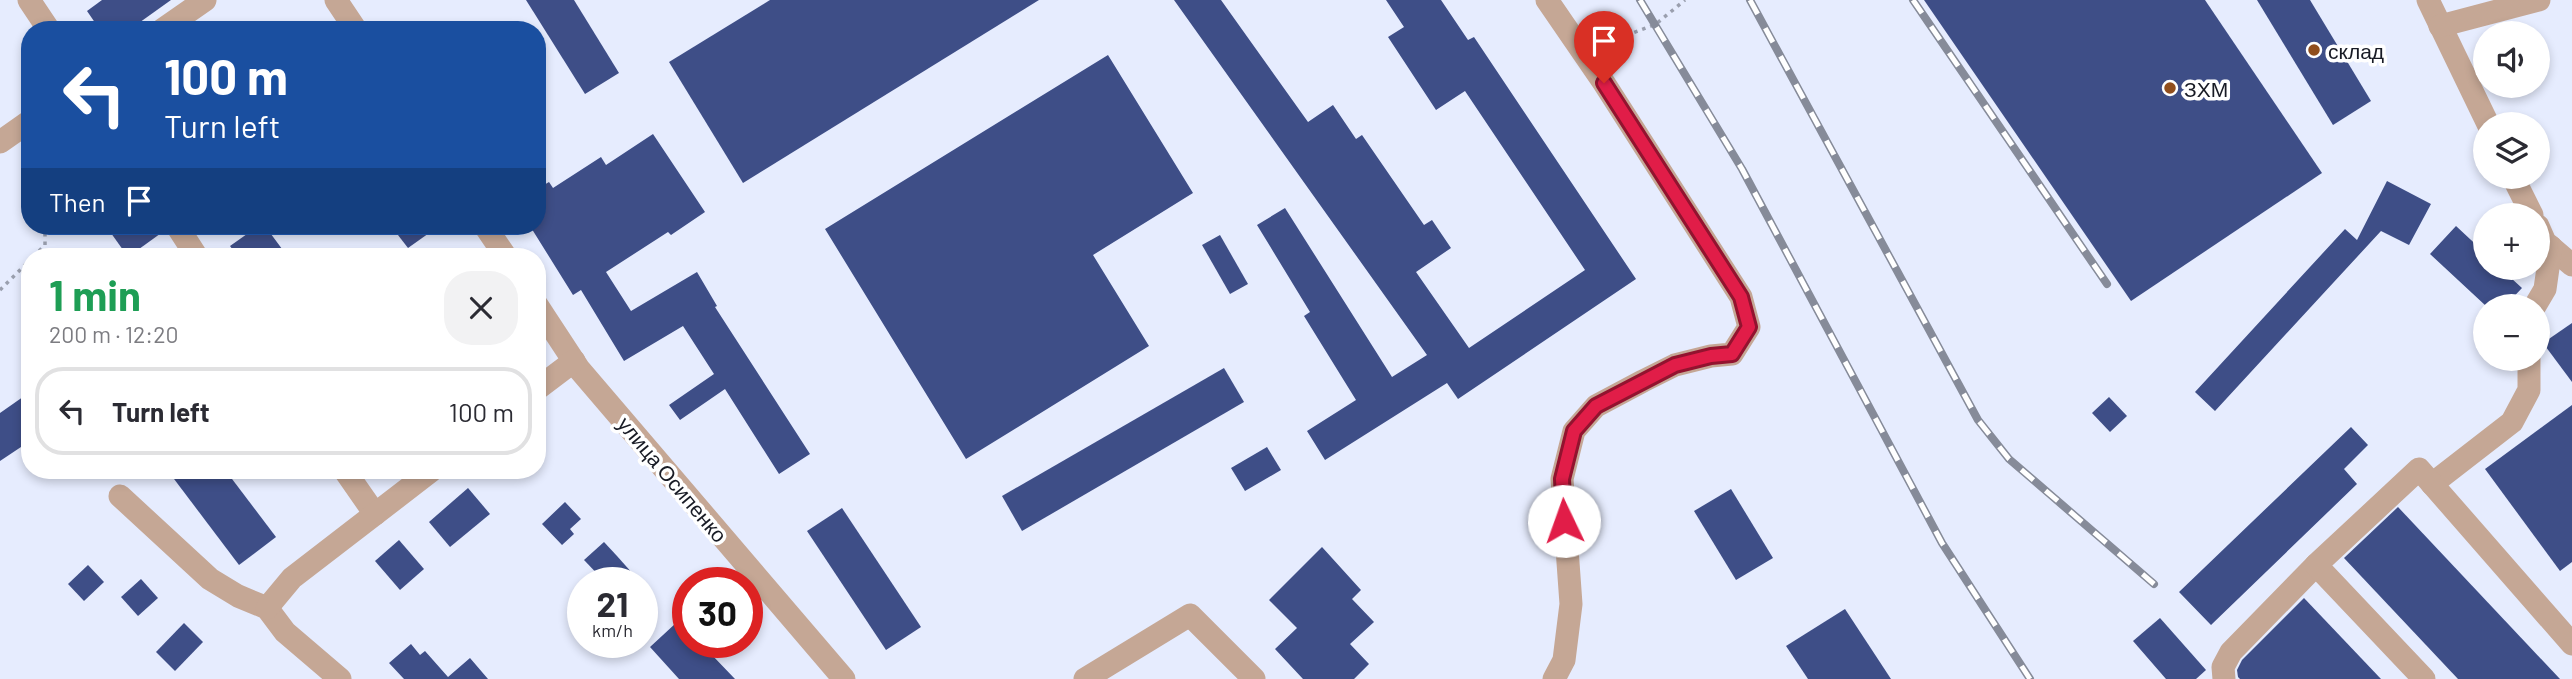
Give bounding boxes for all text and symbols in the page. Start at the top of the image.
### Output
pin [1574,11,1634,83]
map controls [2473,21,2550,371]
button: sound [2473,21,2550,98]
icon: arrive [1585,22,1623,60]
place label: склад [2328,38,2384,63]
marker: склад [2306,42,2322,58]
text: 100 m [164,46,288,105]
icon: left [49,49,140,140]
place label: ЗХМ [2184,76,2228,101]
marker: ЗХМ [2162,80,2178,96]
text: Turn left [164,106,281,144]
button: layers [2473,112,2550,189]
icon: arrive [120,182,158,220]
text: Then [49,186,106,217]
button: + [2473,203,2550,280]
text: 1 min [49,269,141,319]
button: close [444,271,518,345]
button: − [2473,294,2550,371]
text: 200 m · 12:20 [49,320,178,348]
icon: left [53,392,91,430]
text: Turn left [112,396,210,427]
text: 100 m [449,396,514,427]
street label: улица Осипенко [613,411,733,547]
position arrow [1527,484,1601,558]
speed limit sign: 30 [672,567,763,658]
text: 21 [597,582,628,624]
text: km/h [592,619,633,641]

